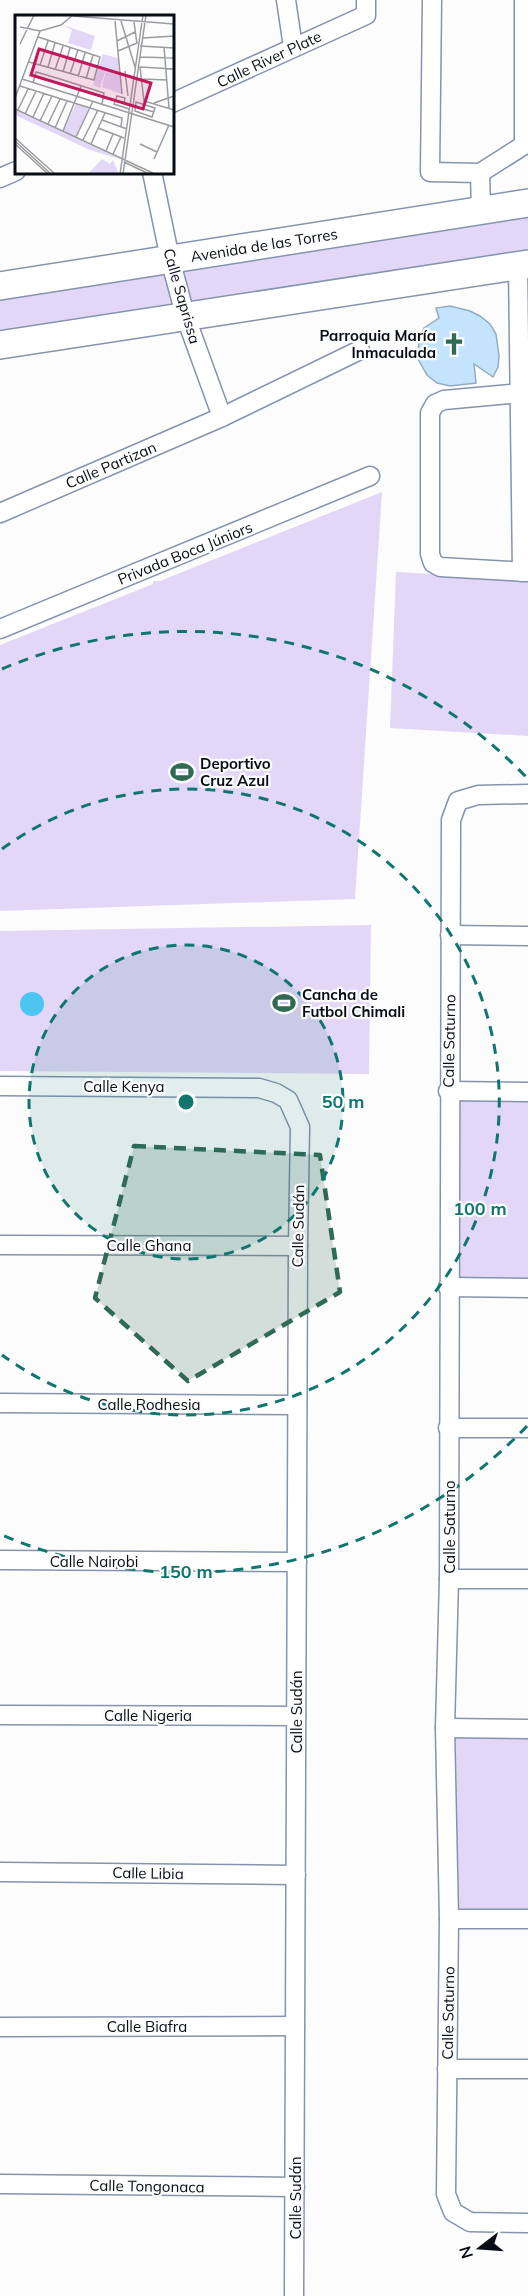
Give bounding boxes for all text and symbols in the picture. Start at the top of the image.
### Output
inset map [15,15,174,174]
street label: Calle River Plate [214,26,324,92]
street label: Avenida de las Torres [189,224,339,266]
street label: Calle Saprissa [159,246,205,346]
place label: Parroquia María Inmaculada [319,326,436,362]
church icon: Parroquia María Inmaculada [441,331,467,357]
street label: Calle Partizan [63,437,159,493]
street label: Privada Boca Júniors [115,517,255,589]
place label: Deportivo Cruz Azul [200,754,271,790]
sports icon: Deportivo Cruz Azul [169,759,195,785]
place label: Cancha de Futbol Chimali [302,985,405,1021]
sports icon: Cancha de Futbol Chimali [271,990,297,1016]
street label: Calle Saturno [439,994,459,1088]
street label: Calle Kenya [83,1077,165,1096]
text: 50 m [322,1090,364,1113]
centre of rings [176,1092,196,1112]
street label: Calle Sudán [288,1184,308,1268]
text: 100 m [453,1197,507,1220]
street label: Calle Ghana [107,1236,191,1255]
street label: Calle Rodhesia [98,1395,200,1414]
street label: Calle Saturno [440,1480,459,1574]
street label: Calle Nairobi [50,1552,138,1571]
text: 150 m [159,1560,213,1583]
street label: Calle Sudán [287,1670,306,1754]
street label: Calle Nigeria [104,1706,192,1725]
street label: Calle Libia [112,1863,184,1883]
street label: Calle Saturno [438,1966,458,2060]
street label: Calle Biafra [107,2017,187,2036]
street label: Calle Sudán [286,2156,305,2240]
street label: Calle Tongonaca [89,2175,205,2197]
north arrow [450,2218,510,2278]
text: N [454,2244,477,2261]

